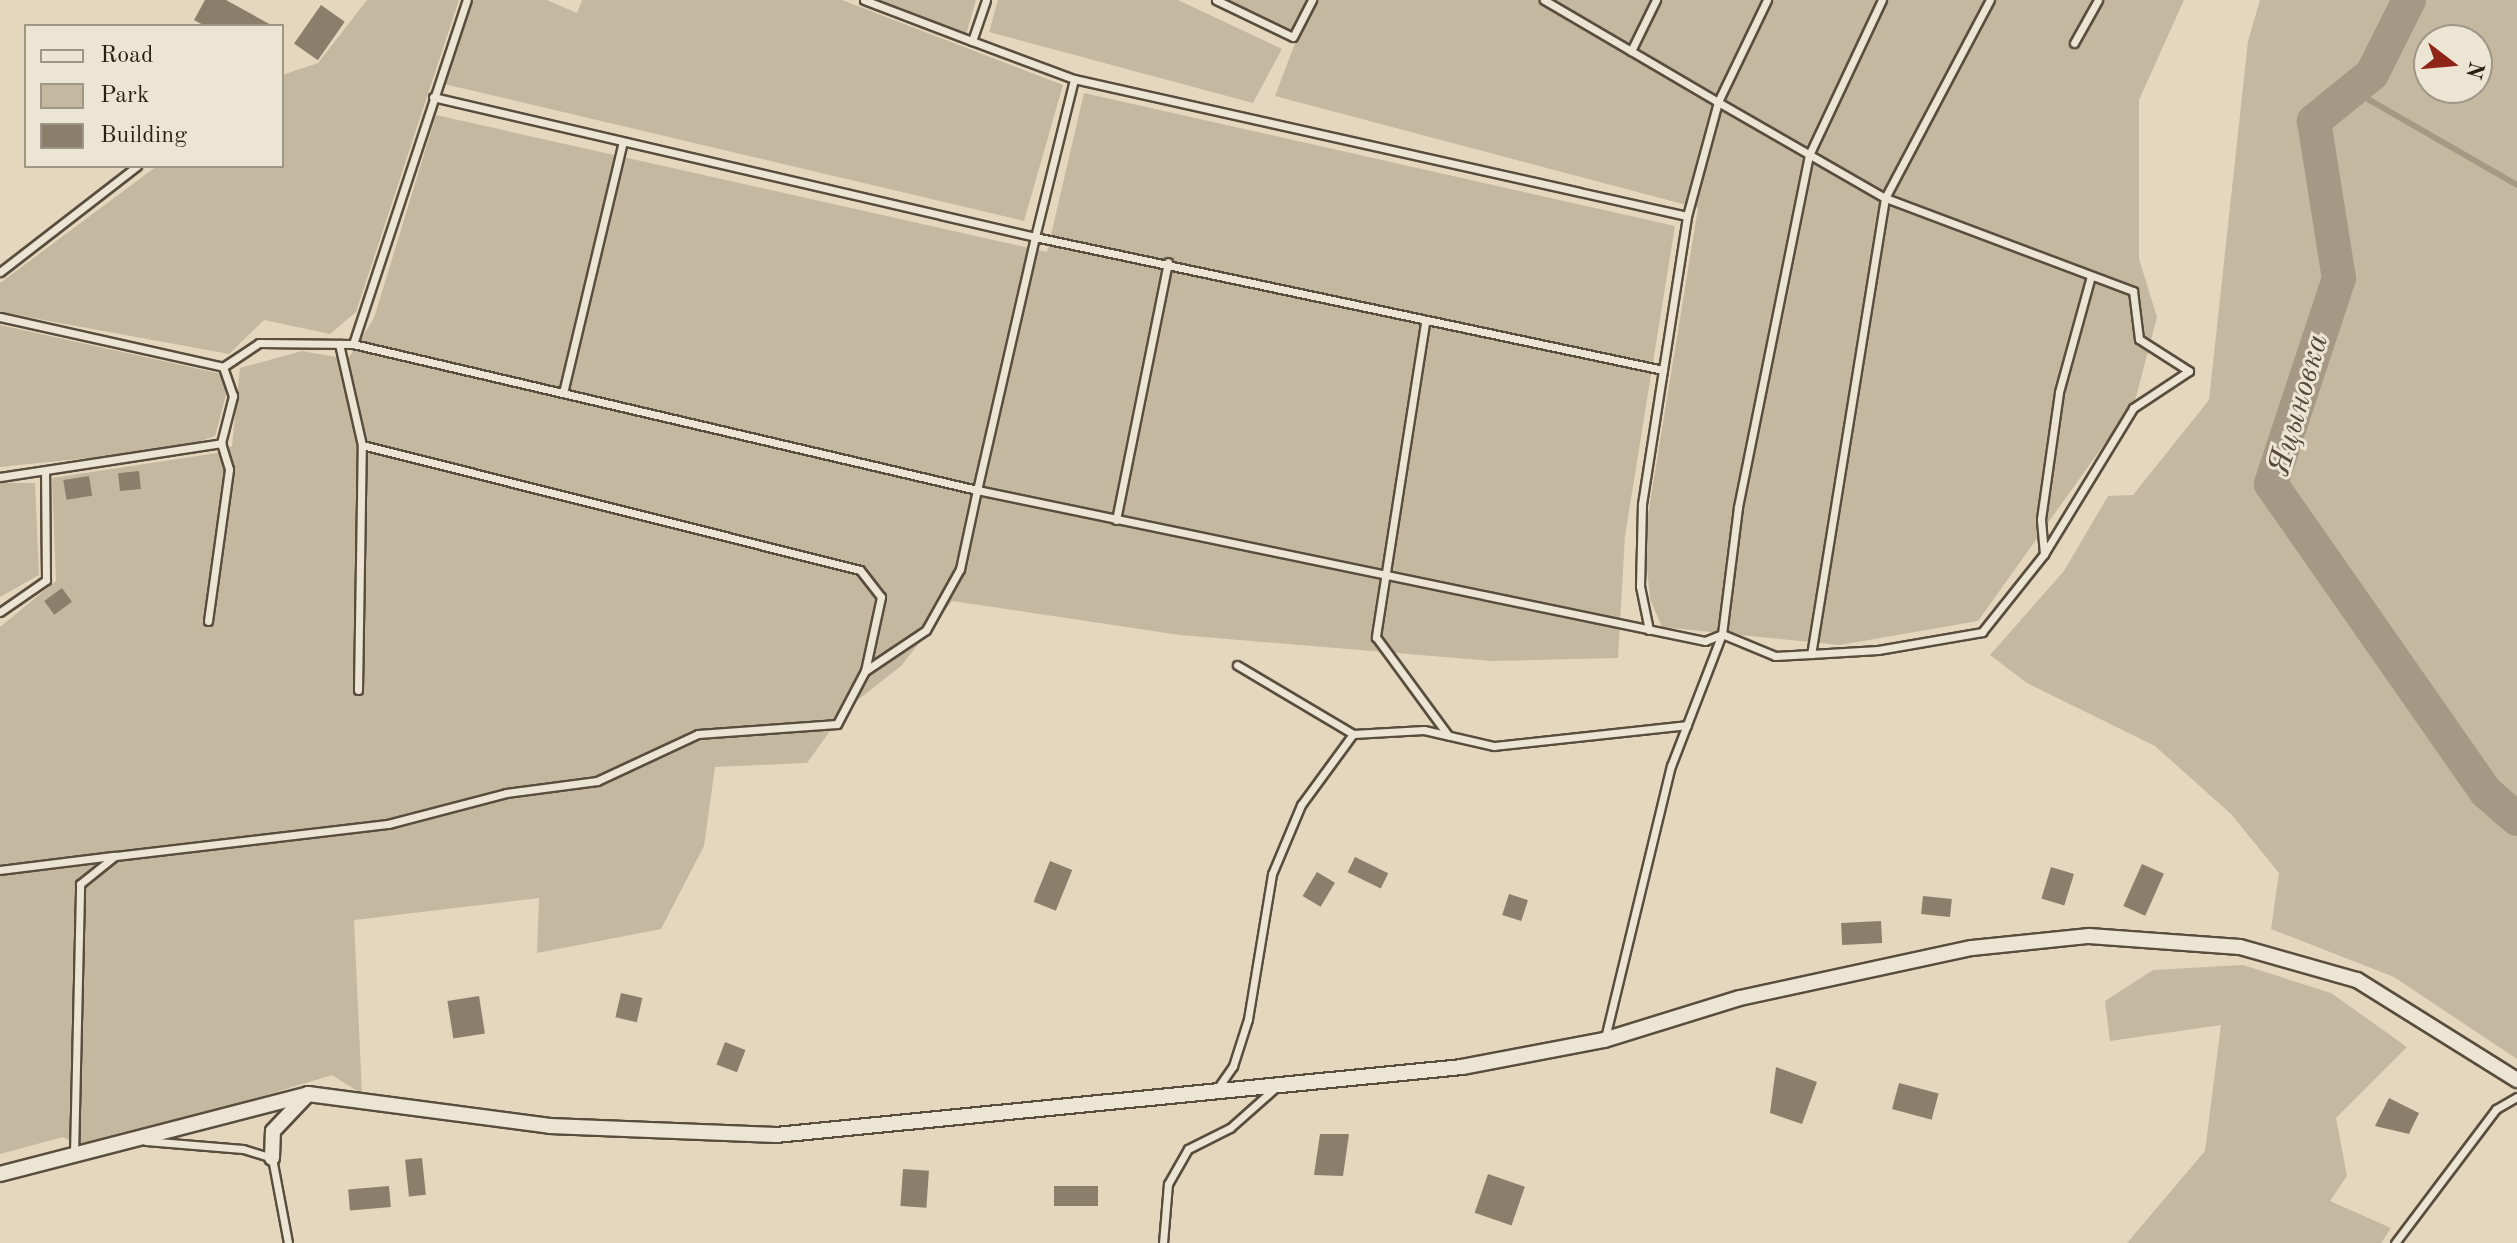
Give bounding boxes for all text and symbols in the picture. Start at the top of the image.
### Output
legend [24,24,284,168]
north arrow [2413,24,2493,104]
text: Road [100,44,153,68]
text: N [2461,59,2487,81]
text: Park [100,84,149,108]
text: Building [100,124,187,148]
water label: Яцыновка [2261,330,2339,480]

